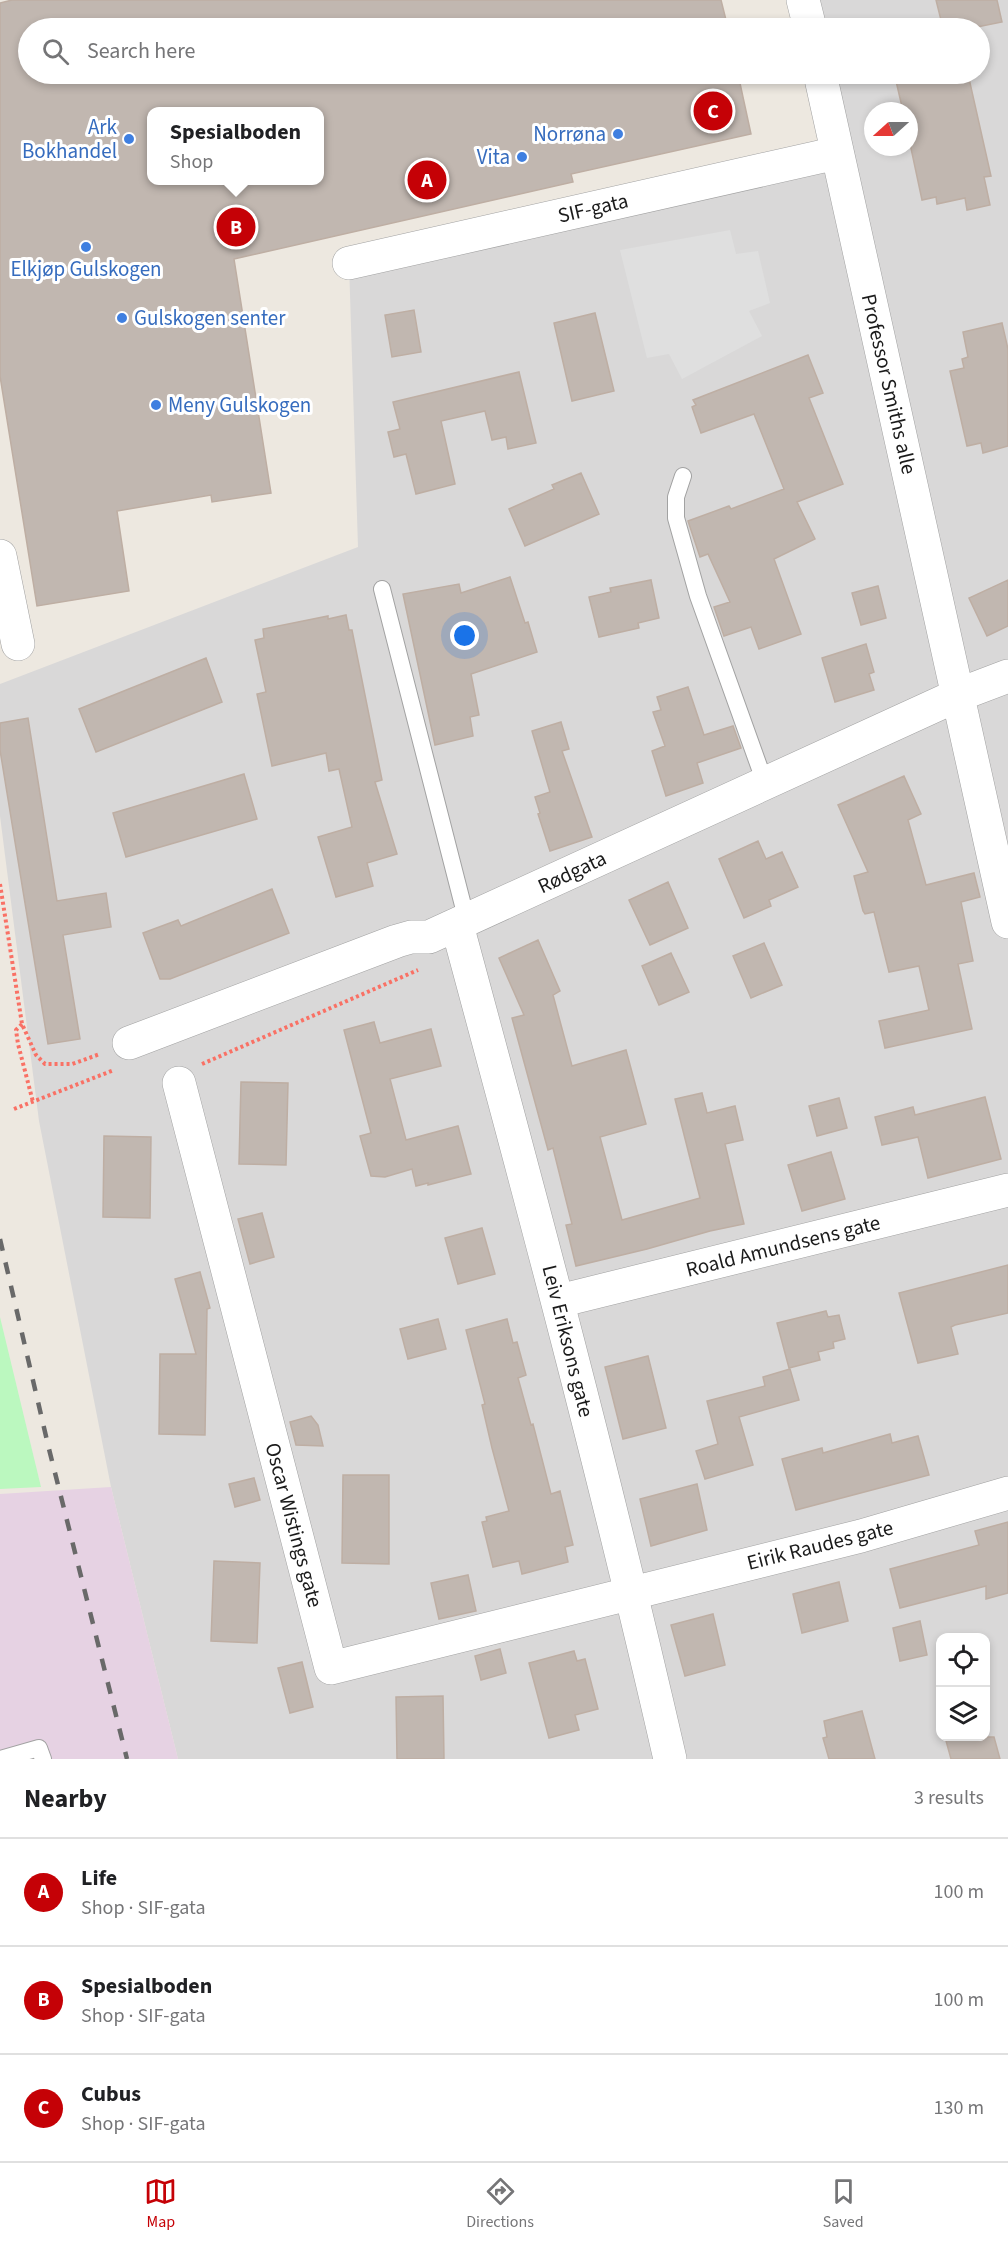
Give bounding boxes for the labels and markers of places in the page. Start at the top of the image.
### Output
pin: C [694,88,732,134]
place label: Ark Bokhandel [22,112,118,166]
place label: Norrøna [533,119,606,149]
marker: Norrøna [611,127,625,141]
marker: Ark Bokhandel [122,132,136,146]
place label: Vita [477,142,510,172]
marker: Vita [515,150,529,164]
pin: A [408,158,446,202]
pin: B [216,204,256,250]
marker: Elkjøp Gulskogen [79,240,93,254]
place label: Elkjøp Gulskogen [10,254,162,284]
place label: Gulskogen senter [134,303,286,333]
marker: Gulskogen senter [115,311,129,325]
place label: Meny Gulskogen [168,390,311,420]
marker: Meny Gulskogen [149,398,163,412]

